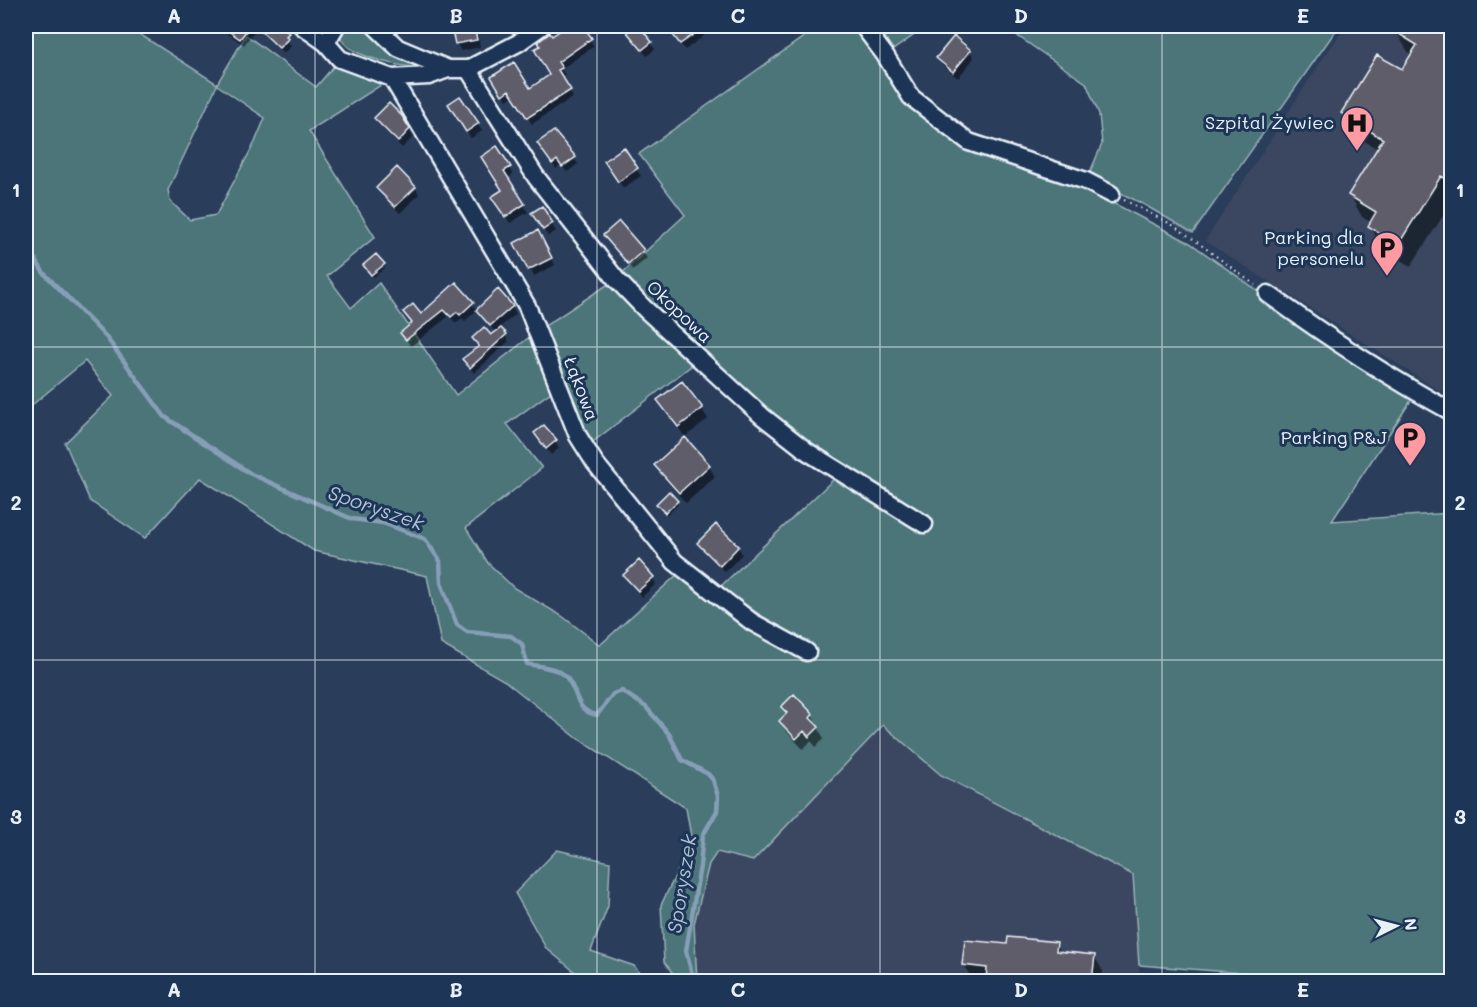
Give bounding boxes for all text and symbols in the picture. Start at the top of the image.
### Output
text: A [167,2,181,28]
text: B [449,2,463,28]
text: C [731,2,746,28]
text: D [1014,2,1028,28]
text: E [1297,2,1309,28]
hospital icon: Szpital Żywiec [1339,105,1375,152]
place label: Szpital Żywiec [1205,110,1334,134]
text: 1 [12,176,20,202]
text: 1 [1456,176,1464,202]
place label: Parking dla personelu [1264,225,1364,270]
parking icon: Parking dla personelu [1369,230,1405,277]
street label: Okopowa [642,275,718,348]
street label: Łąkowa [559,353,605,424]
parking icon: Parking P&J [1392,420,1428,467]
place label: Parking P&J [1281,425,1387,449]
water label: Sporyszek [325,479,428,536]
text: 2 [10,489,22,515]
text: 2 [1454,489,1466,515]
text: 3 [10,803,22,829]
text: 3 [1454,803,1466,829]
water label: Sporyszek [660,832,702,935]
north arrow [1366,896,1426,956]
text: N [1400,917,1422,932]
text: A [167,976,181,1002]
text: B [449,976,463,1002]
text: C [731,976,746,1002]
text: D [1014,976,1028,1002]
text: E [1297,976,1309,1002]

